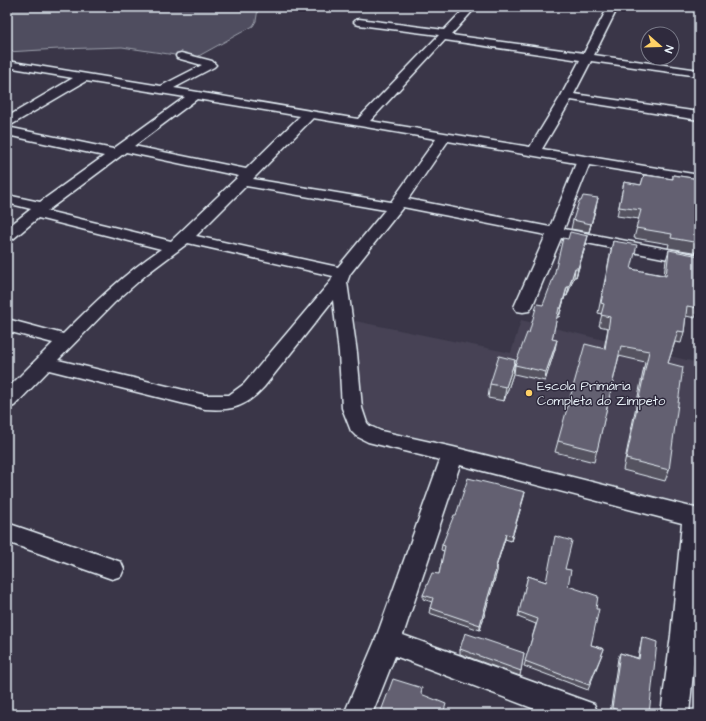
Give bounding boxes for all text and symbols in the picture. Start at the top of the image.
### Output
north arrow [640,26,680,66]
text: N [661,43,677,55]
place label: Escola Primária Completa do Zimpeto [537,377,666,410]
marker: Escola Primária Completa do Zimpeto [524,388,534,398]

